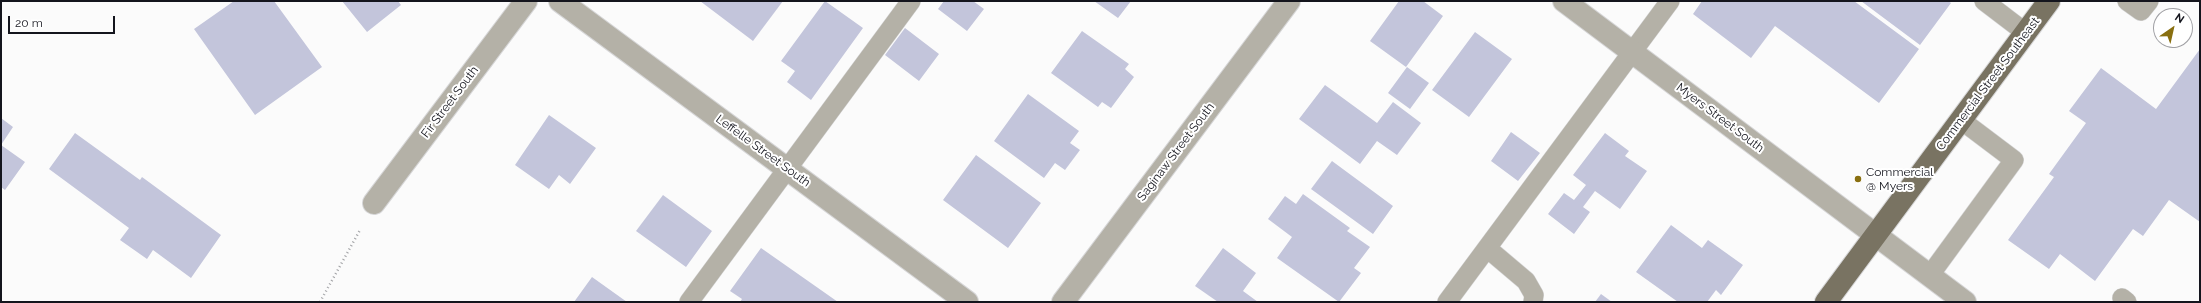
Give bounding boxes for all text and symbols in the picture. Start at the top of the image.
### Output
scale bar [10,8,117,34]
north arrow [2153,8,2193,48]
text: N [2172,11,2187,26]
street label: Commercial Street Southeast [1933,15,2043,153]
text: 20 m [15,16,43,30]
street label: Fir Street South [418,63,482,141]
street label: Myers Street South [1673,80,1767,156]
street label: Saginaw Street South [1134,100,1218,204]
street label: Leffelle Street South [713,112,813,190]
place label: Commercial @ Myers [1866,165,1933,193]
marker: Commercial @ Myers [1853,174,1863,184]

